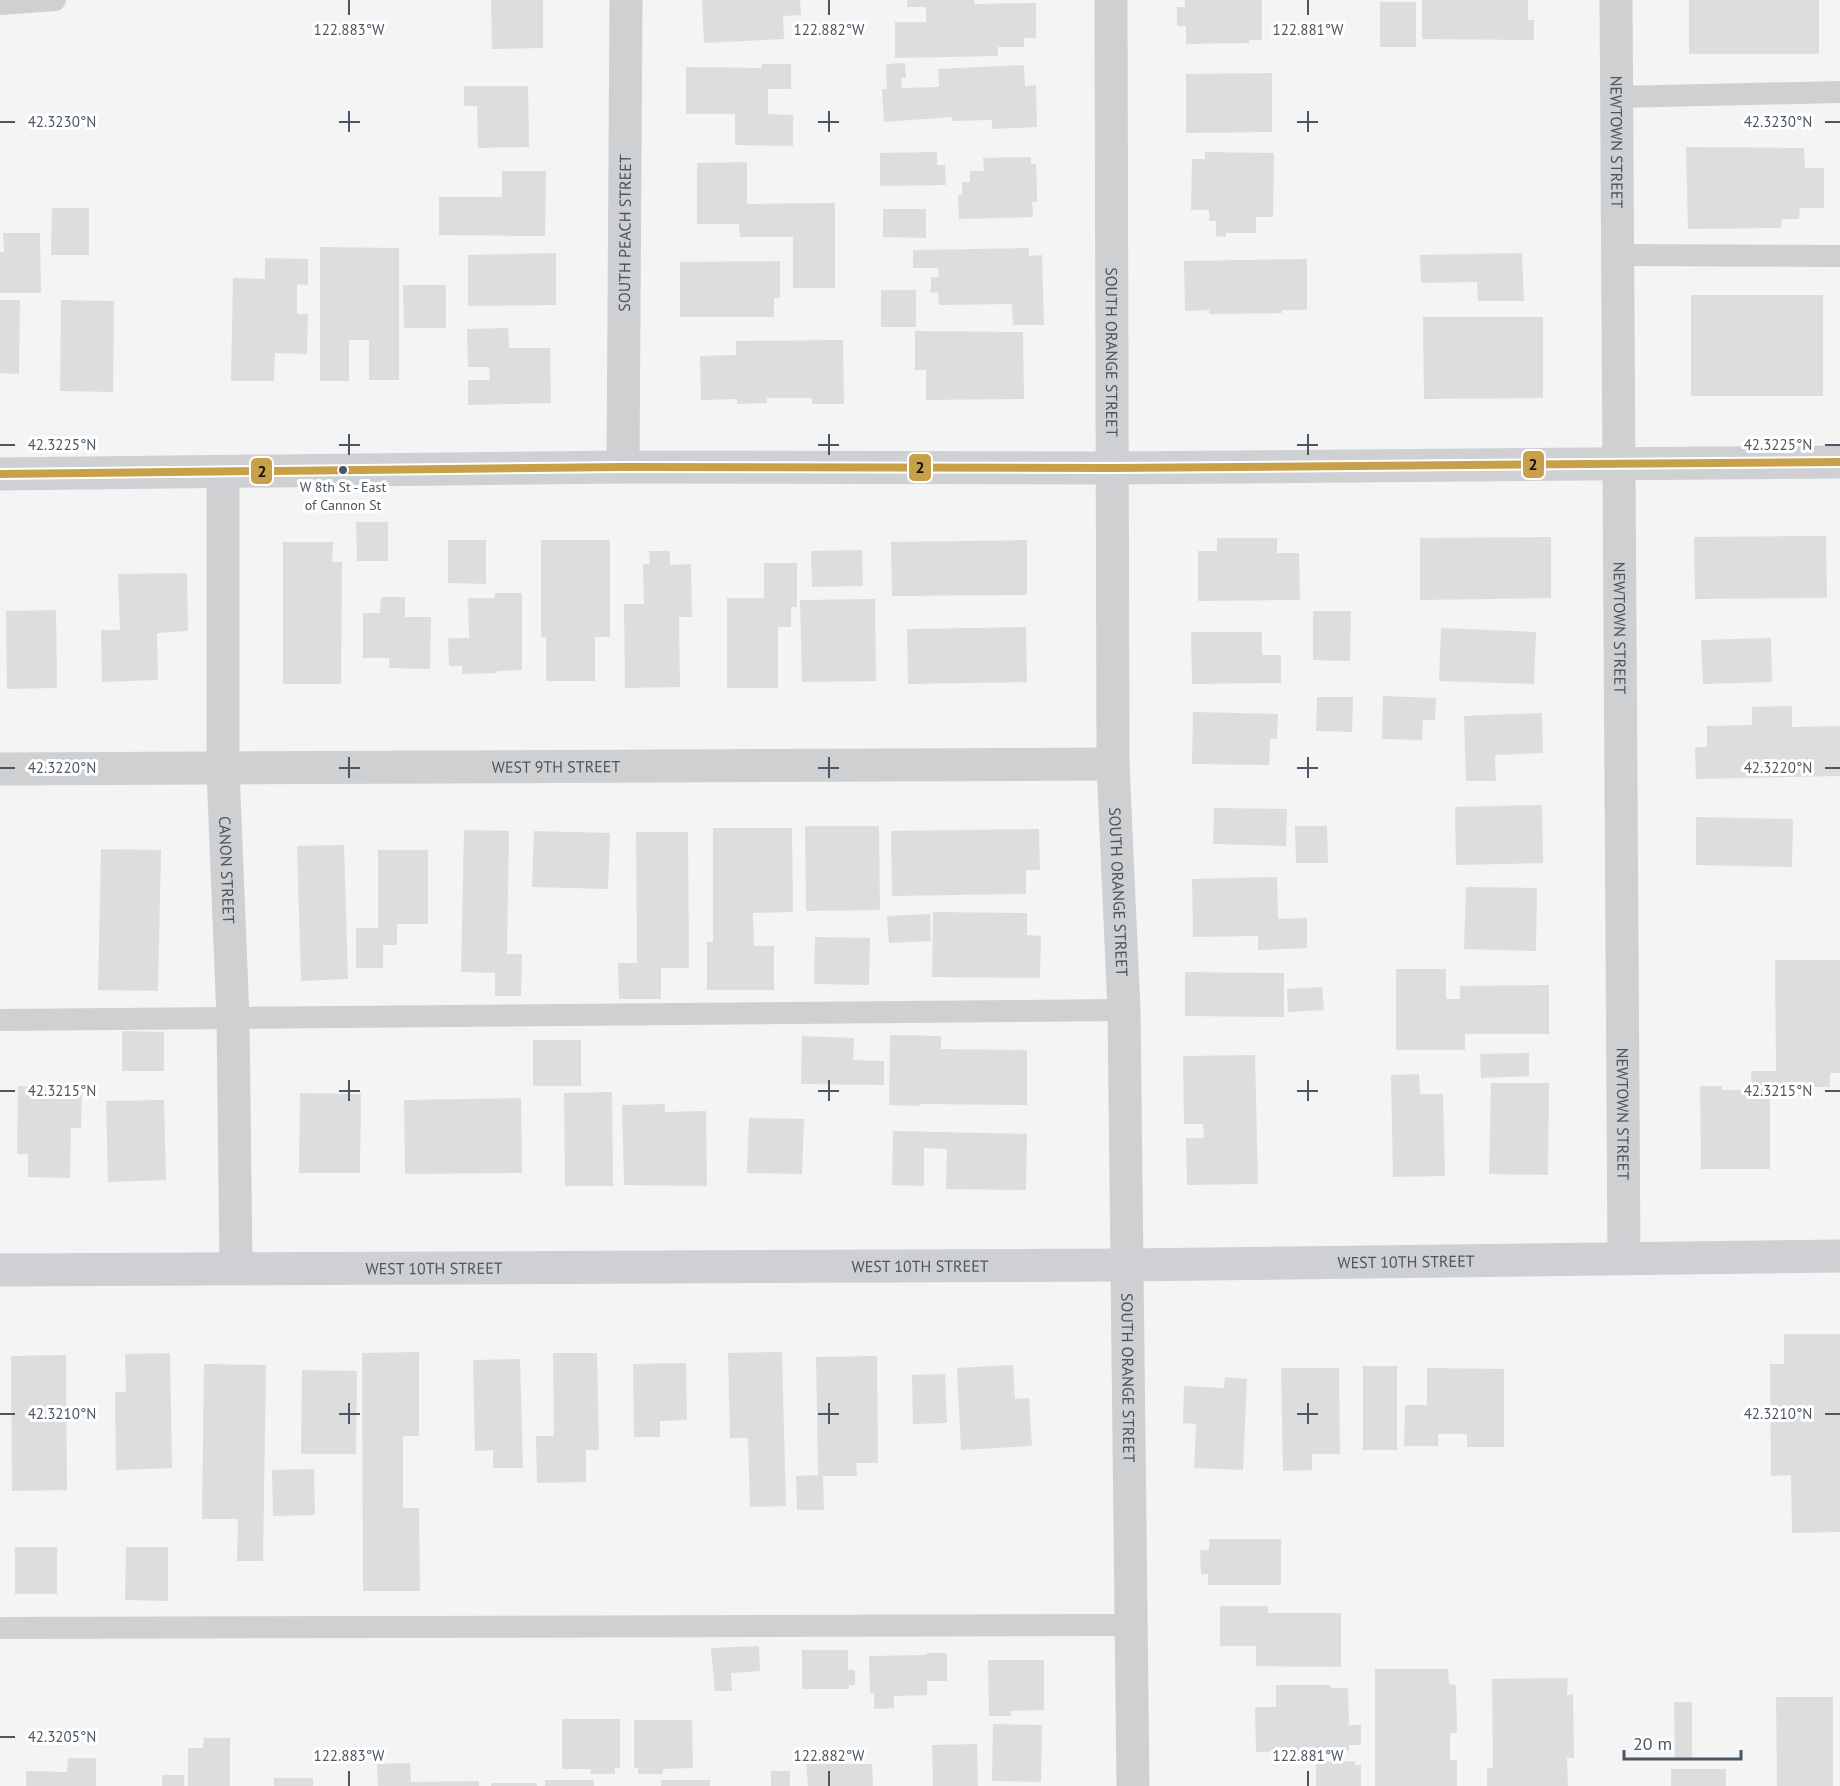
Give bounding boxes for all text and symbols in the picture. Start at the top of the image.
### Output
text: 122.883°W [313,20,385,39]
text: 122.882°W [793,20,865,39]
text: 122.881°W [1272,20,1344,39]
street label: NEWTOWN STREET [1606,76,1627,208]
text: 42.3230°N [28,112,96,131]
text: 42.3230°N [1744,112,1812,131]
street label: SOUTH PEACH STREET [614,154,635,312]
street label: SOUTH ORANGE STREET [1102,267,1122,437]
text: 42.3225°N [28,435,96,454]
text: 42.3225°N [1744,435,1812,454]
line badge: 2 [1522,450,1545,479]
line badge: 2 [908,453,932,482]
text: 2 [1528,454,1538,474]
line badge: 2 [250,457,273,485]
text: 2 [915,457,925,477]
text: 2 [257,461,267,481]
marker: W 8th St - East of Cannon St [337,464,349,476]
place label: W 8th St - East of Cannon St [300,478,386,514]
street label: NEWTOWN STREET [1610,562,1630,694]
street label: WEST 9TH STREET [492,756,620,777]
text: 42.3220°N [28,758,96,777]
text: 42.3220°N [1744,758,1812,777]
street label: SOUTH ORANGE STREET [1105,807,1133,977]
street label: CANON STREET [215,816,239,924]
street label: NEWTOWN STREET [1613,1048,1634,1180]
text: 42.3215°N [28,1081,96,1100]
text: 42.3215°N [1744,1081,1812,1100]
street label: WEST 10TH STREET [1337,1251,1475,1272]
street label: WEST 10TH STREET [851,1256,989,1276]
street label: WEST 10TH STREET [365,1258,503,1278]
street label: SOUTH ORANGE STREET [1117,1293,1139,1463]
text: 42.3210°N [28,1404,96,1423]
text: 42.3210°N [1744,1404,1812,1423]
scale bar [1624,1723,1741,1761]
text: 42.3205°N [28,1727,96,1746]
text: 20 m [1633,1732,1672,1755]
text: 122.883°W [313,1746,385,1765]
text: 122.882°W [793,1746,865,1765]
text: 122.881°W [1272,1746,1344,1765]

